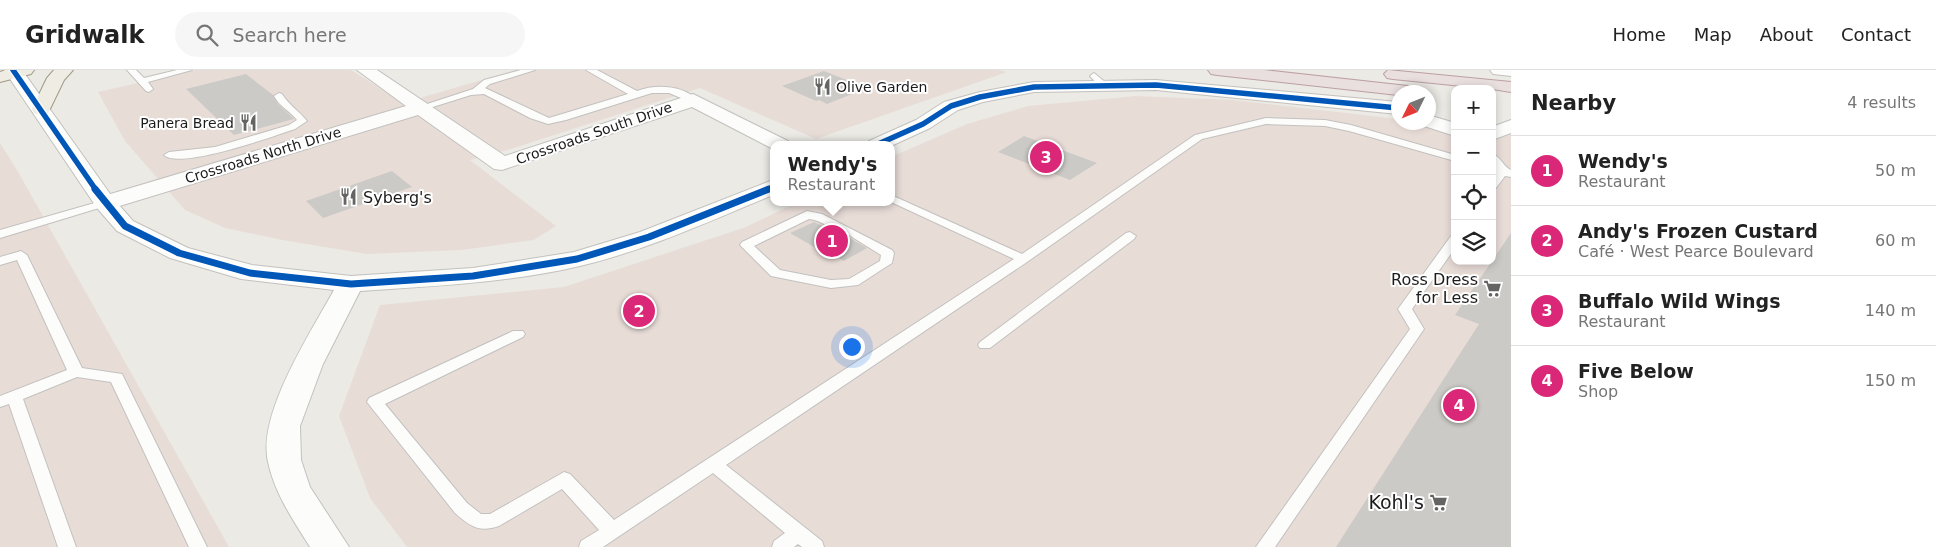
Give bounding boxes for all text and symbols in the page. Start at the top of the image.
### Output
search box [175,12,525,57]
text: Gridwalk [25,21,145,49]
icon: search [193,21,221,49]
text: Search here [233,24,347,46]
text: Home [1613,24,1666,45]
text: Map [1694,24,1732,45]
text: About [1760,24,1813,45]
text: Contact [1841,24,1911,45]
restaurant icon: Olive Garden [812,77,832,97]
place label: Olive Garden [836,79,927,95]
north arrow [1391,85,1436,130]
map controls [1451,85,1496,265]
button: + [1451,85,1496,130]
text: Nearby [1531,91,1616,115]
text: 4 results [1847,93,1916,112]
street label: Crossroads South Drive [514,99,674,167]
restaurant icon: Panera Bread [238,113,258,133]
place label: Panera Bread [140,115,234,131]
street label: Crossroads North Drive [183,124,343,186]
button: − [1451,130,1496,175]
pin: 3 [1030,138,1062,176]
popup [770,141,895,206]
text: Wendy's [1578,150,1668,172]
text: Wendy's [788,153,877,175]
text: 1 [1541,161,1553,180]
text: 50 m [1875,161,1916,180]
text: Restaurant [1578,172,1666,191]
text: Restaurant [788,175,875,194]
button: locate [1451,175,1496,220]
restaurant icon: Syberg's [339,187,359,207]
place label: Syberg's [363,188,432,207]
button: layers [1451,220,1496,265]
text: Andy's Frozen Custard [1578,220,1818,242]
pin: 1 [816,222,848,260]
text: 2 [1541,231,1553,250]
text: 60 m [1875,231,1916,250]
text: Café · West Pearce Boulevard [1578,242,1814,261]
place label: Ross Dress for Less [1391,270,1478,307]
supermarket icon: Ross Dress for Less [1482,278,1502,298]
text: Buffalo Wild Wings [1578,290,1781,312]
pin: 2 [623,292,655,330]
text: 3 [1541,301,1553,320]
text: 140 m [1865,301,1916,320]
text: Restaurant [1578,312,1666,331]
your location [839,334,865,360]
text: Five Below [1578,360,1694,382]
text: 4 [1541,371,1553,390]
text: 150 m [1865,371,1916,390]
text: Shop [1578,382,1618,401]
pin: 4 [1443,386,1475,424]
place label: Kohl's [1368,491,1424,513]
supermarket icon: Kohl's [1428,492,1448,512]

